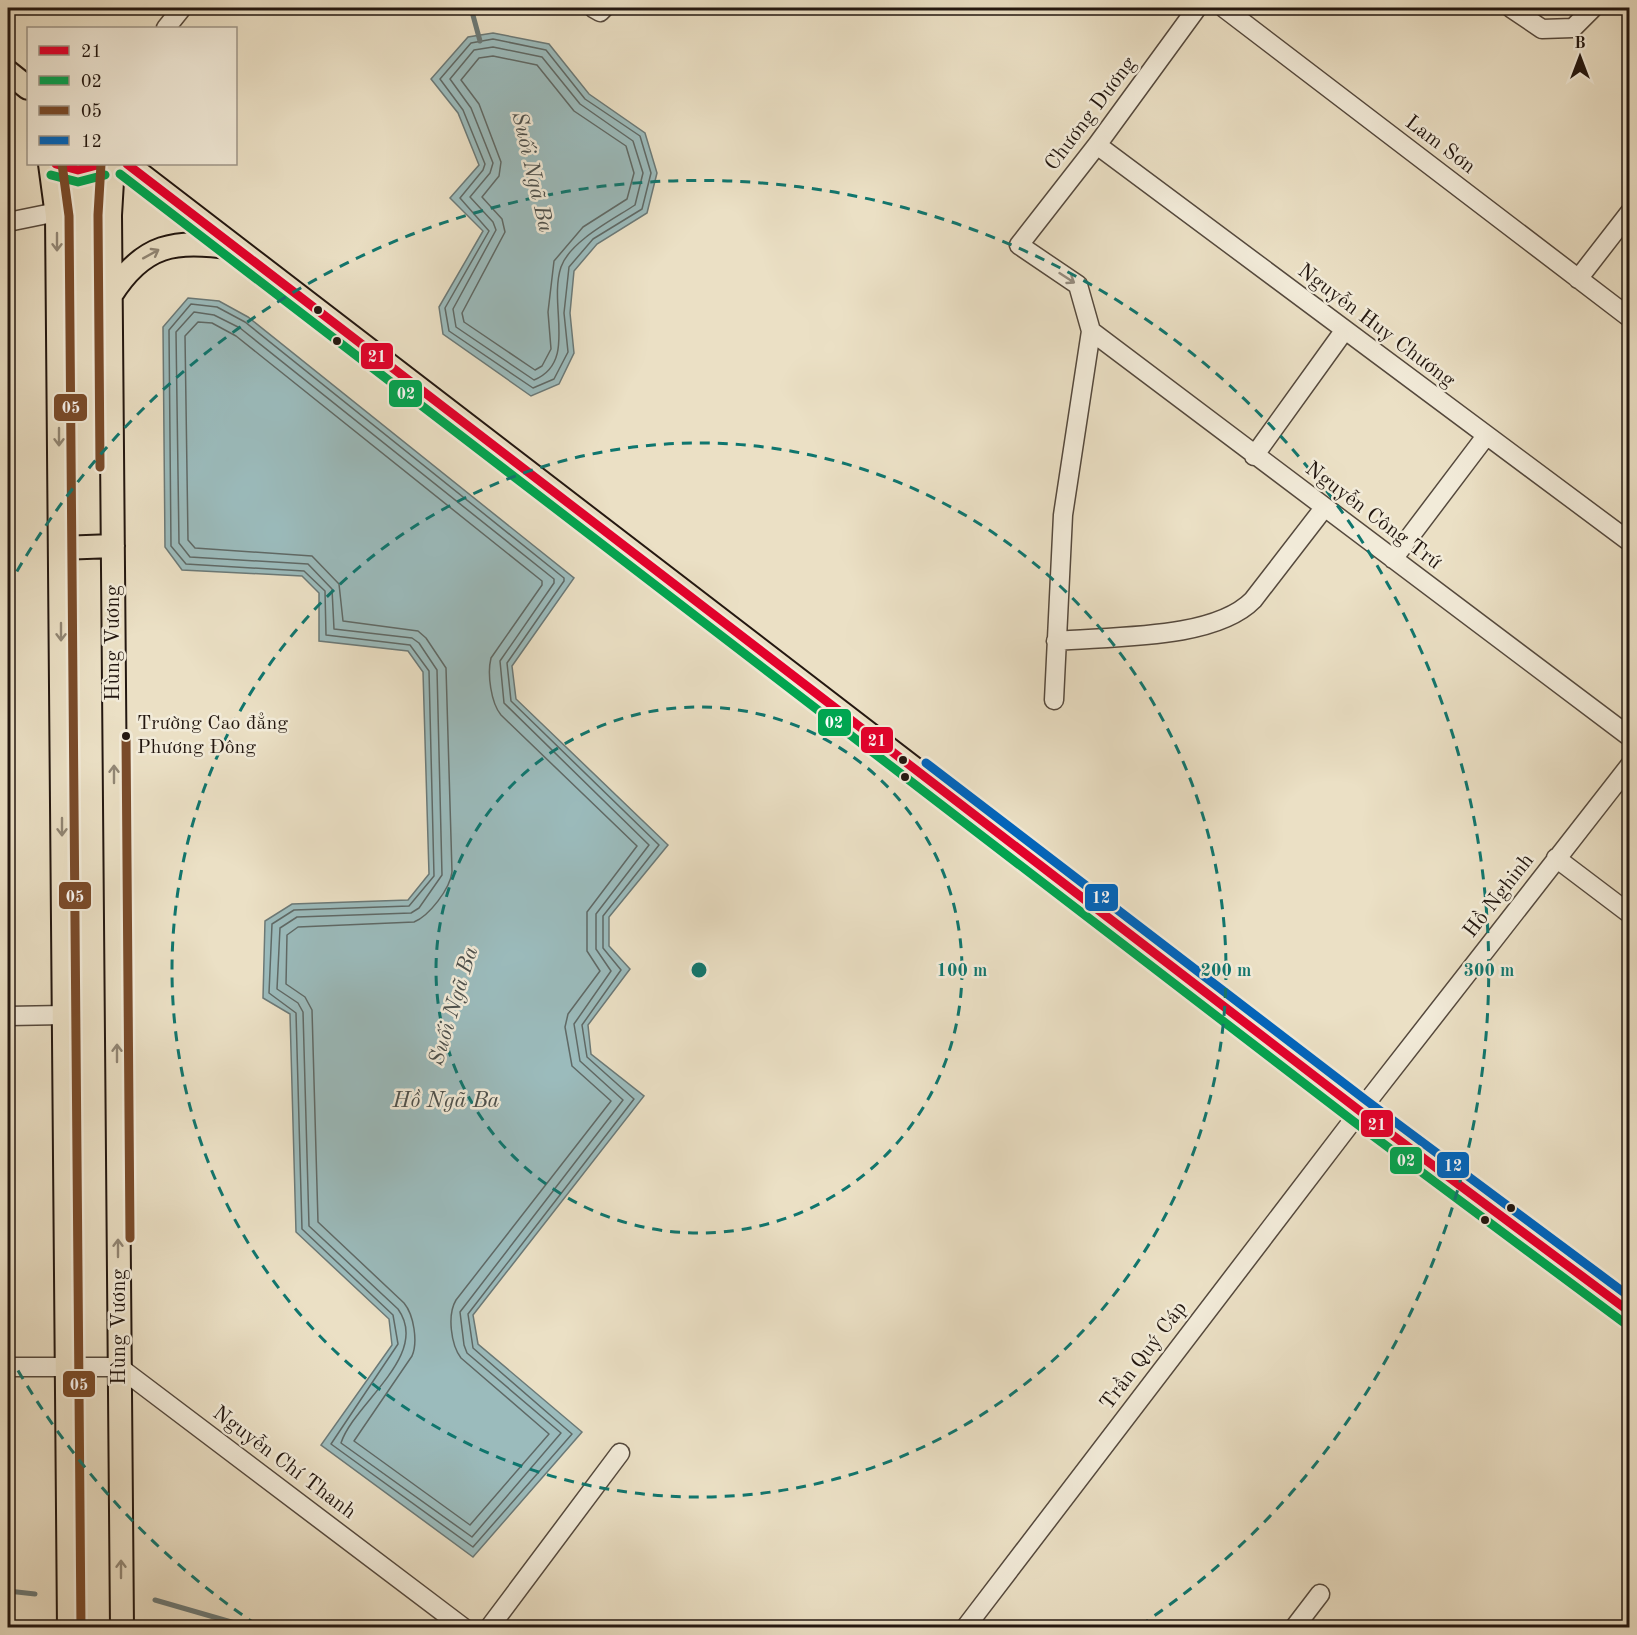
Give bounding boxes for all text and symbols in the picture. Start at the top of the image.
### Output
legend [27,27,237,165]
north arrow [1550,27,1610,87]
text: B [1574,36,1586,52]
text: 21 [81,43,102,61]
street label: Chương Dương [1042,53,1141,175]
text: 02 [81,73,102,91]
text: 05 [81,103,102,121]
water label: Suối Ngã Ba [507,110,557,234]
street label: Lam Sơn [1401,112,1479,178]
text: 12 [81,133,102,151]
one-way arrow [52,232,63,252]
one-way arrow [141,248,159,259]
street label: Nguyễn Huy Chương [1293,259,1460,392]
one-way arrow [1058,272,1075,284]
unlabelled marker [312,304,324,316]
unlabelled marker [331,335,343,347]
line badge: 21 [360,342,394,370]
text: 21 [368,350,386,366]
line badge: 02 [388,379,423,408]
text: 02 [397,387,415,403]
line badge: 05 [53,393,88,422]
text: 05 [62,401,80,417]
one-way arrow [53,427,65,447]
street label: Nguyễn Công Trứ [1301,457,1447,574]
street label: Hùng Vương [103,584,124,701]
one-way arrow [55,622,67,642]
line badge: 02 [817,708,852,737]
place label: Trường Cao đẳng Phương Đông [137,712,288,758]
text: 02 [825,716,843,732]
line badge: 21 [860,726,894,754]
marker: Trường Cao đẳng Phương Đông [120,730,132,742]
text: 21 [868,734,886,750]
unlabelled marker [897,754,909,766]
one-way arrow [109,765,120,785]
unlabelled marker [899,771,911,783]
one-way arrow [56,817,68,837]
street label: Hồ Nghinh [1458,849,1538,942]
line badge: 05 [58,881,92,910]
line badge: 12 [1084,883,1119,912]
text: 05 [66,890,84,906]
text: 12 [1092,891,1110,907]
water label: Suối Ngã Ba [426,944,483,1068]
centre of rings [689,960,709,980]
text: 100 m [937,962,987,980]
text: 200 m [1201,962,1251,980]
text: 300 m [1464,962,1514,980]
one-way arrow [111,1044,123,1064]
water label: Hồ Ngã Ba [392,1089,500,1112]
line badge: 21 [1360,1109,1394,1138]
text: 21 [1368,1118,1386,1134]
line badge: 02 [1389,1146,1423,1175]
line badge: 12 [1436,1151,1470,1179]
text: 02 [1397,1154,1415,1170]
text: 12 [1444,1159,1462,1175]
unlabelled marker [1505,1202,1517,1214]
unlabelled marker [1479,1214,1491,1226]
one-way arrow [112,1239,124,1259]
street label: Hùng Vương [109,1268,130,1385]
street label: Trần Quý Cáp [1095,1297,1191,1414]
line badge: 05 [62,1370,96,1398]
text: 05 [70,1378,88,1394]
street label: Nguyễn Chí Thanh [209,1401,361,1523]
one-way arrow [115,1560,127,1580]

